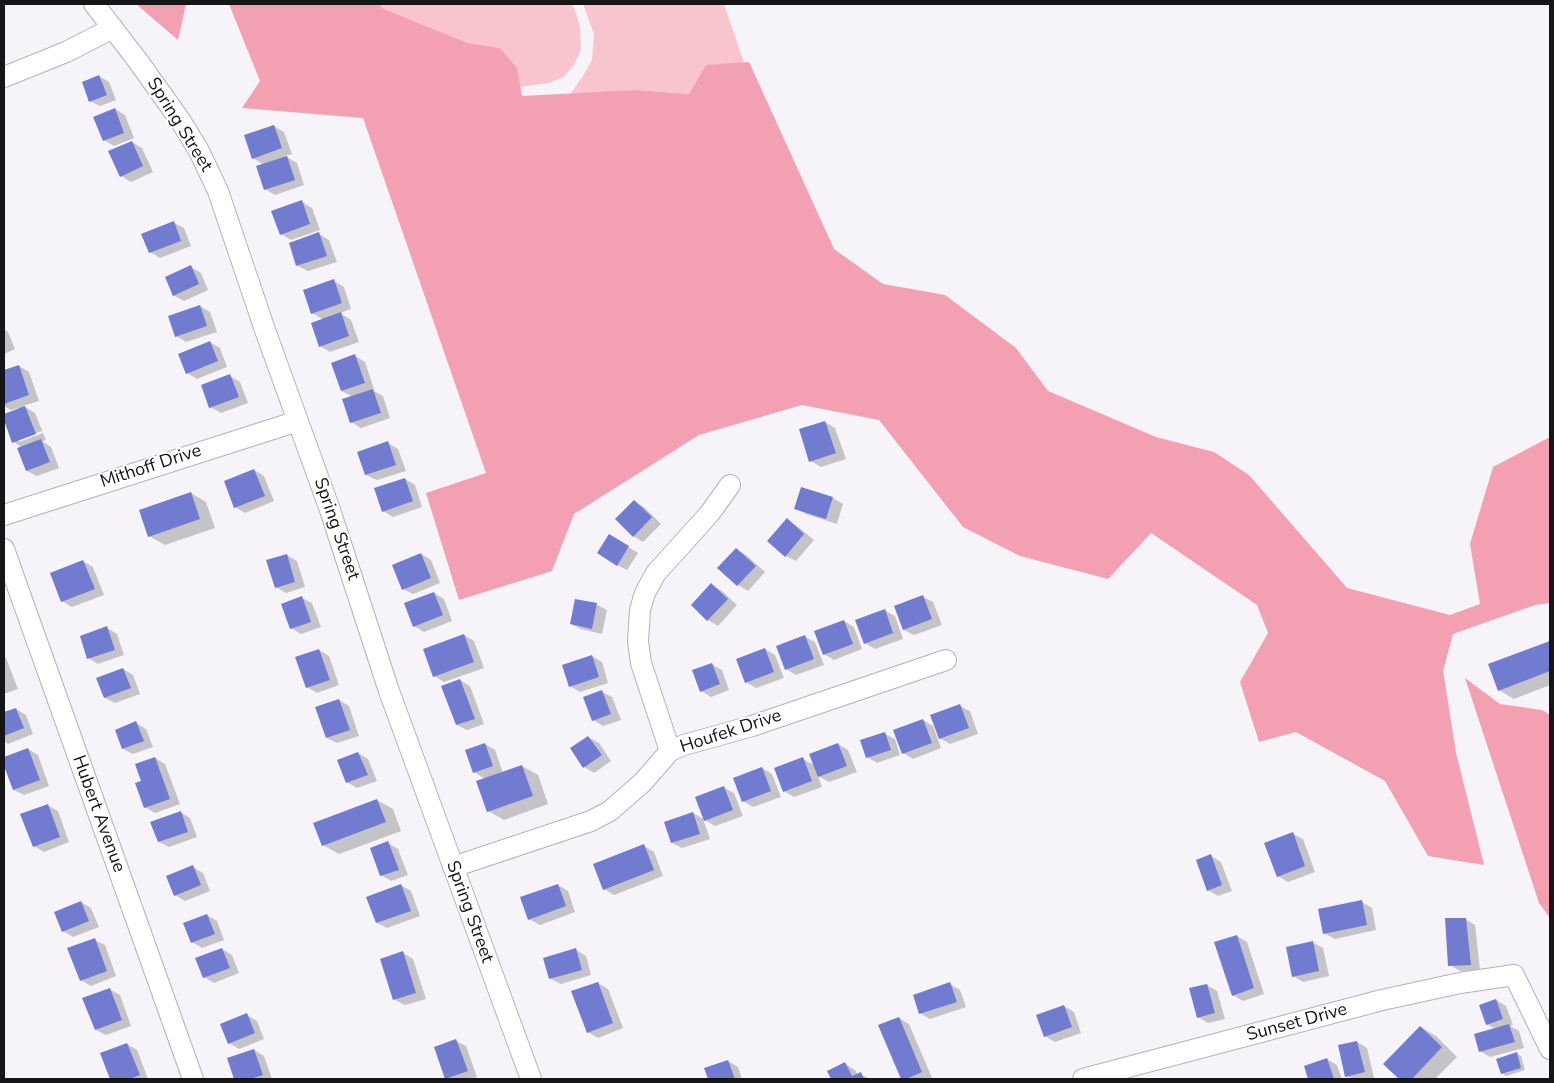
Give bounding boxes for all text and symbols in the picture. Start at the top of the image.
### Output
street label: Spring Street [142,74,216,176]
street label: Mithoff Drive [98,441,204,493]
street label: Spring Street [308,475,364,583]
street label: Houfek Drive [678,705,784,759]
street label: Hubert Avenue [67,753,129,875]
street label: Spring Street [441,858,497,966]
street label: Sunset Drive [1244,999,1350,1047]

